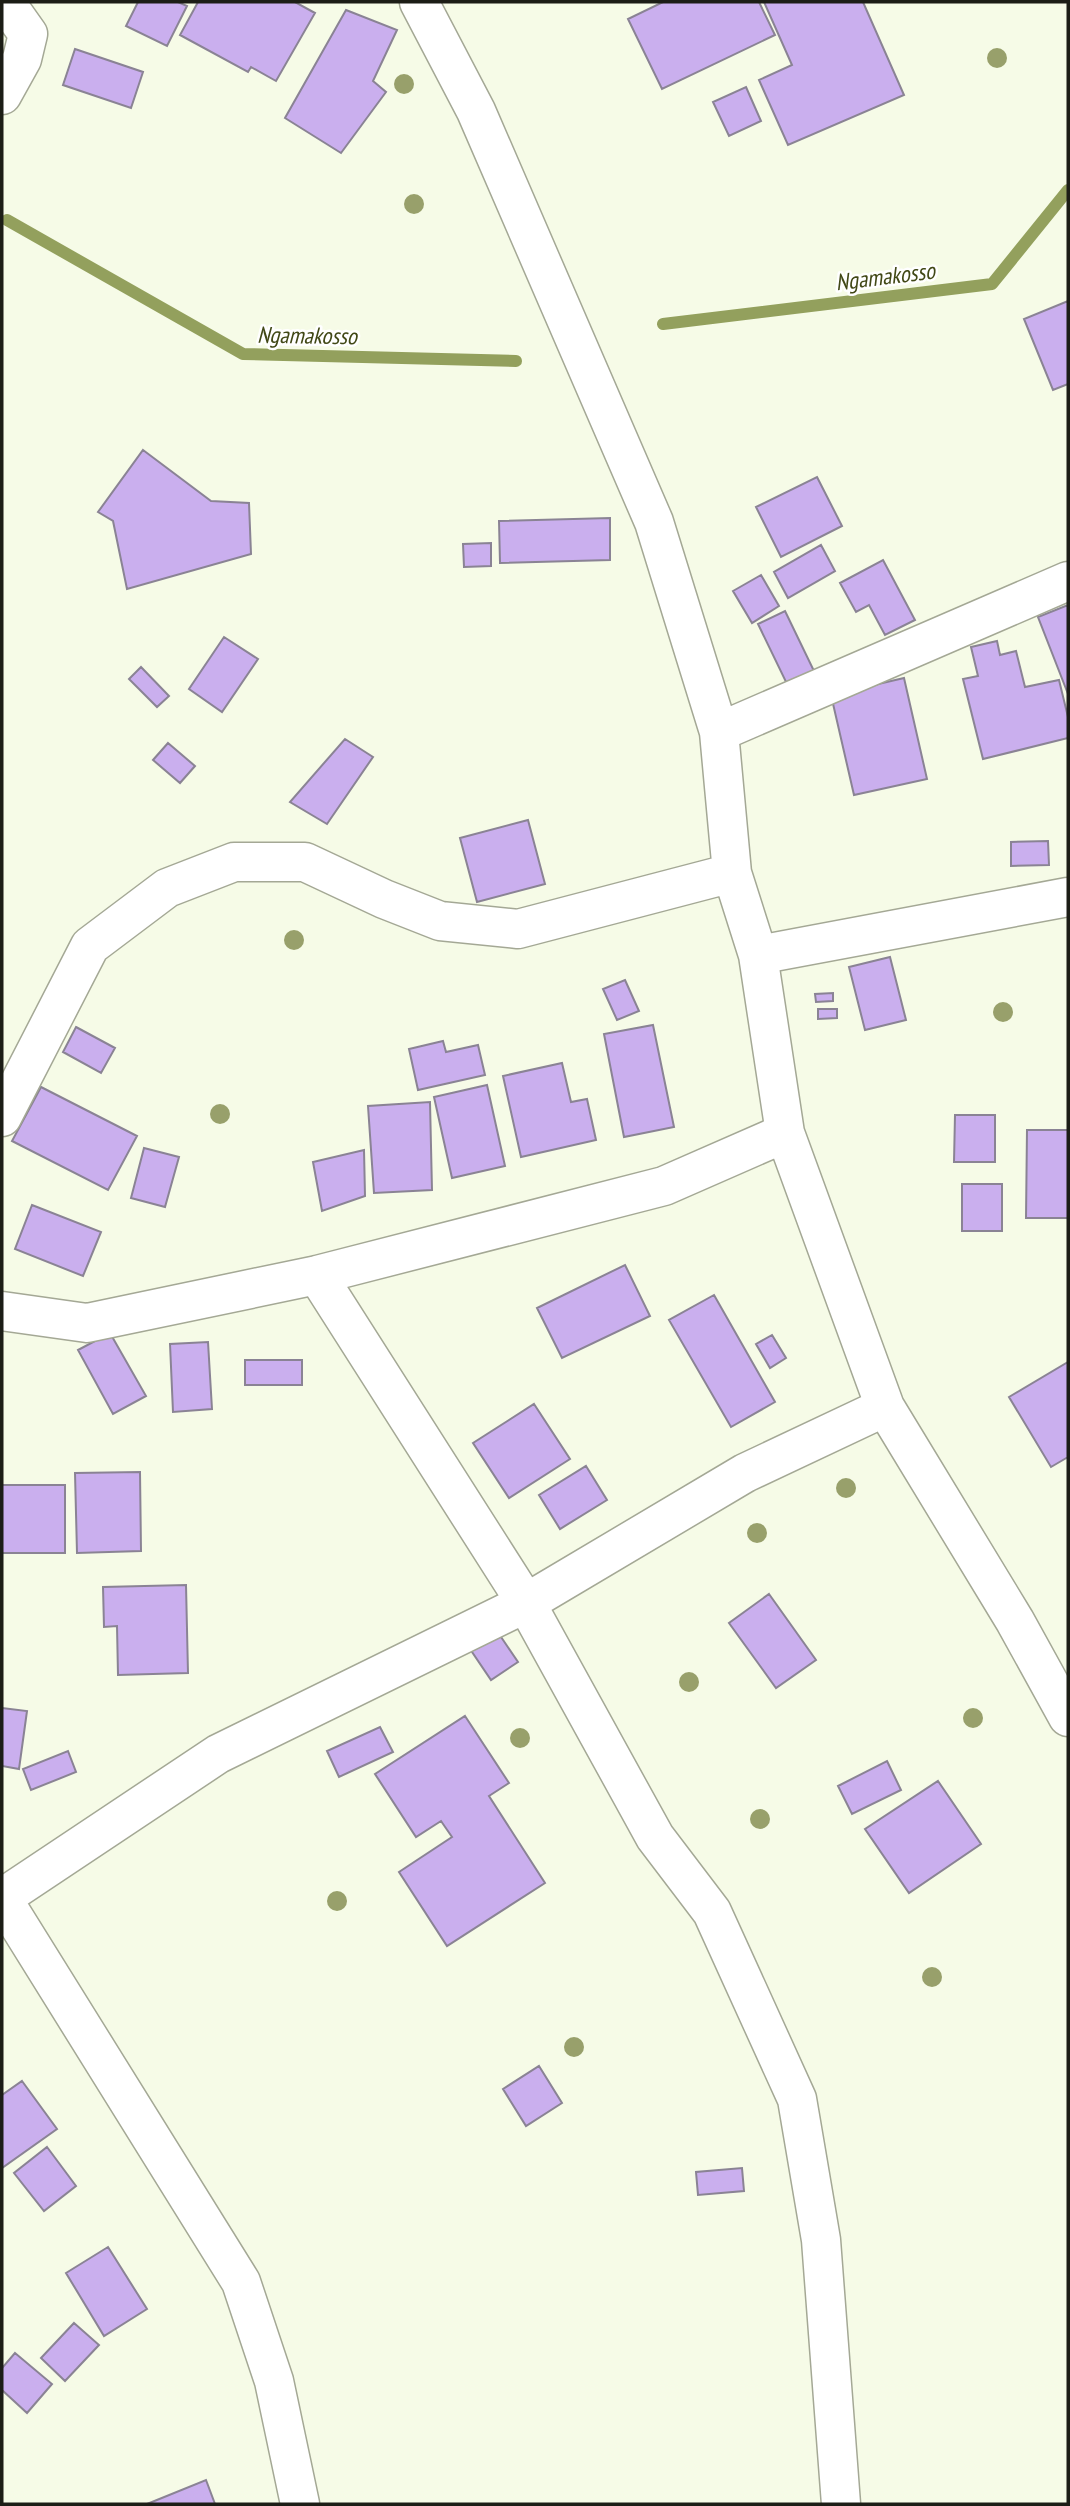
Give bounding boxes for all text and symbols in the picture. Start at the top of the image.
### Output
water label: Ngamakosso [834,255,938,296]
water label: Ngamakosso [257,320,359,350]

